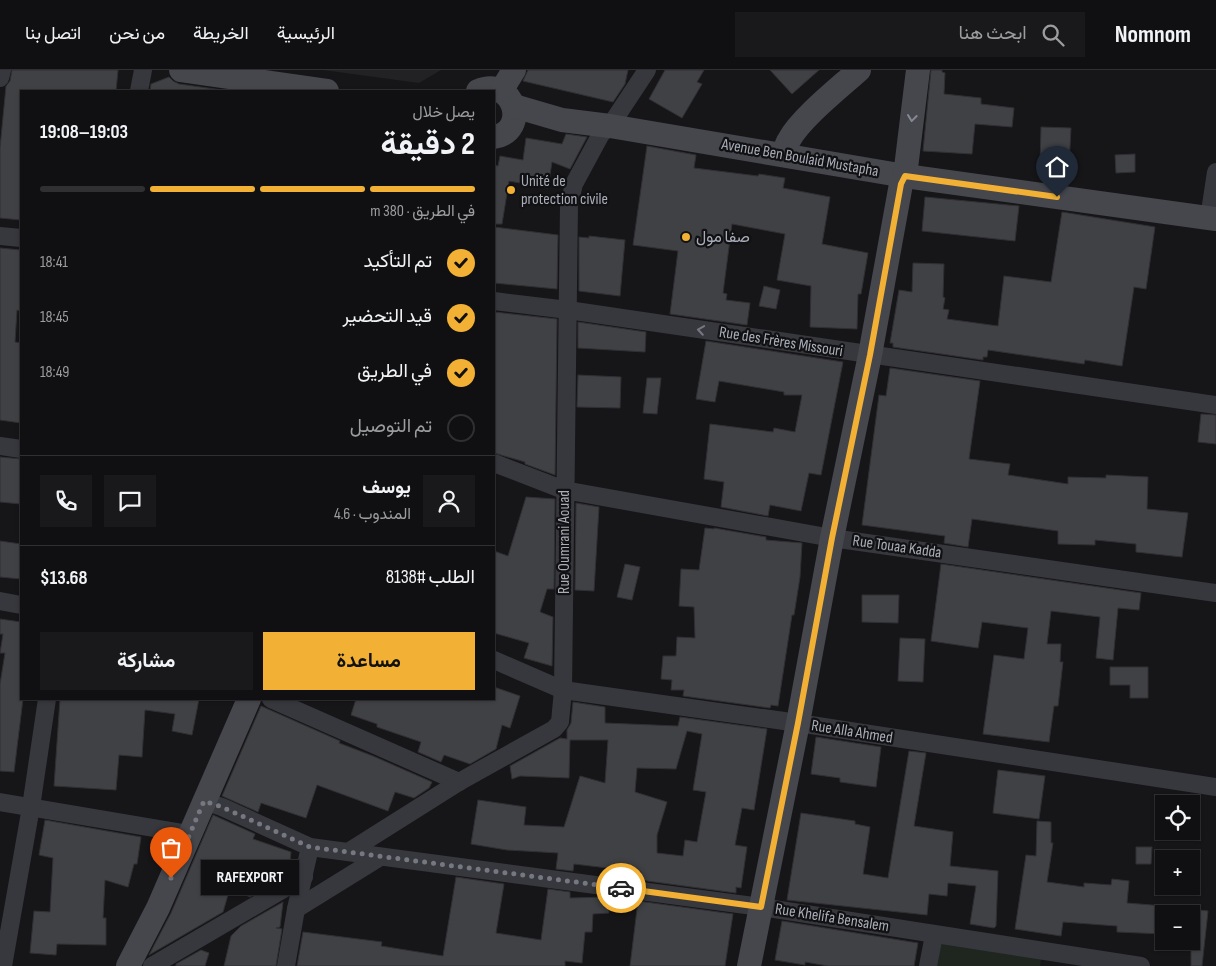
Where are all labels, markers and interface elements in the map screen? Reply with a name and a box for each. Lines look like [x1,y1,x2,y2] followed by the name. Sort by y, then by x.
[735,12,1085,57] search box
[1115,20,1191,49] text: Nomnom
[1039,21,1067,49] icon: search
[959,22,1027,45] text: ابحث هنا
[25,23,81,44] text: اتصل بنا
[109,23,165,44] text: من نحن
[193,23,249,44] text: الخريطة
[277,23,335,44] text: الرئيسية
[412,103,475,122] text: يصل خلال
[907,115,918,123] one-way arrow
[40,121,128,144] text: 19:03–19:08
[381,125,475,164] text: 2 دقيقة
[719,135,880,181] street label: Avenue Ben Boulaid Mustapha
[1036,146,1078,197] pin
[1043,153,1071,181] icon: home
[521,172,608,209] place label: Unité de protection civile
[505,184,517,196] marker: Unité de protection civile
[370,202,475,221] text: في الطريق · 380 m
[696,228,750,247] place label: صفا مول
[680,231,692,243] marker: صفا مول
[447,249,475,277] icon: check
[364,250,432,273] text: تم التأكيد
[40,253,68,272] text: 18:41
[447,304,475,332] icon: check
[342,305,432,328] text: قيد التحضير
[40,308,69,327] text: 18:45
[718,323,844,361] street label: Rue des Frères Missouri
[696,325,705,335] one-way arrow
[447,359,475,387] icon: check
[357,360,432,383] text: في الطريق
[40,363,69,382] text: 18:49
[350,415,432,438] text: تم التوصيل
[40,475,92,527] button: phone
[104,475,156,527] button: chat
[423,475,475,527] button: person
[362,476,411,499] text: يوسف
[555,490,574,594] street label: Rue Oumrani Aouad
[334,505,411,524] text: المندوب · 4.6
[851,531,943,563] street label: Rue Touaa Kadda
[386,566,475,589] text: الطلب #8138
[40,567,88,590] text: $13.68
[40,632,253,690] button: مشاركة
[263,632,475,690] button: مساعدة
[810,716,894,748] street label: Rue Alla Ahmed
[1155,795,1200,950] map controls
[1155,795,1200,840] button: locate
[150,827,192,878] pin
[157,834,185,862] icon: bag
[1155,850,1200,895] button: +
[201,860,298,896] callout: RAFEXPORT
[596,863,646,913] courier
[217,868,283,887] text: RAFEXPORT
[607,874,635,902] icon: car
[774,900,890,936] street label: Rue Khelifa Bensalem
[1155,905,1200,950] button: −

